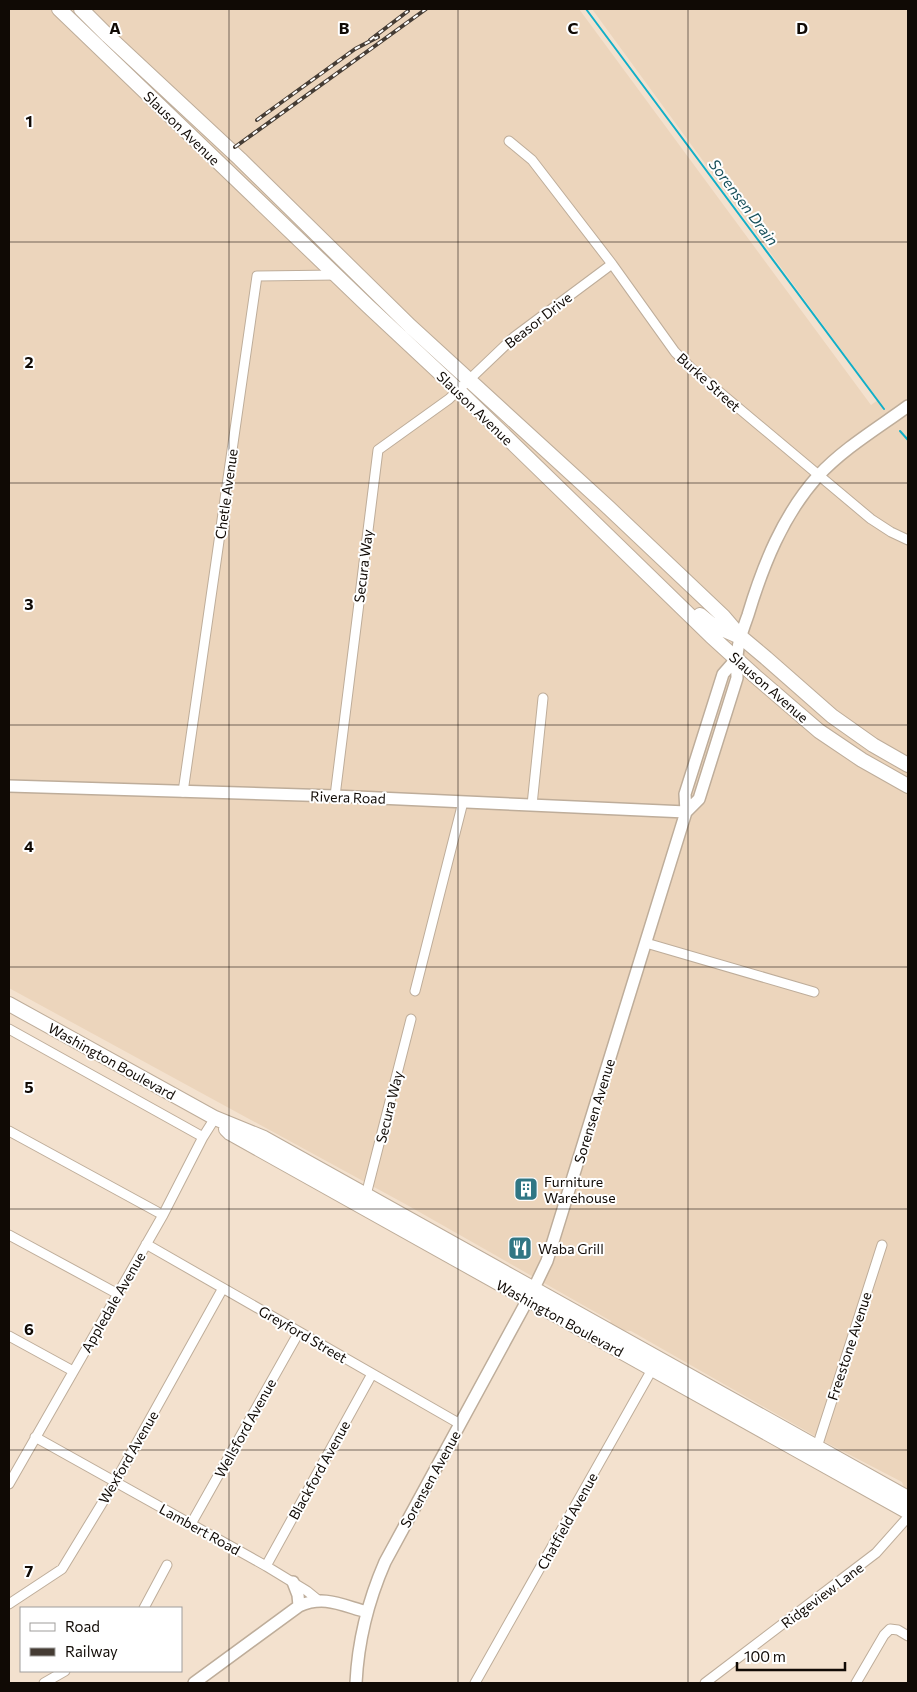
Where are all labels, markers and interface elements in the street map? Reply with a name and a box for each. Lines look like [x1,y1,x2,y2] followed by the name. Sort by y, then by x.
[109,18,121,37] text: A
[339,18,350,37] text: B
[568,18,579,37] text: C
[796,18,808,37] text: D
[140,87,224,169] street label: Slauson Avenue
[25,111,33,130] text: 1
[706,155,782,249] water label: Sorensen Drain
[501,288,575,352] street label: Beasor Drive
[674,349,744,415] street label: Burke Street
[24,352,34,371] text: 2
[433,367,517,449] street label: Slauson Avenue
[211,448,241,540] street label: Chetle Avenue
[350,528,376,604] street label: Secura Way
[24,594,34,613] text: 3
[726,648,812,726] street label: Slauson Avenue
[310,787,386,807] street label: Rivera Road
[24,836,34,855] text: 4
[45,1019,179,1103] street label: Washington Boulevard
[570,1057,618,1165] street label: Sorensen Avenue
[372,1069,406,1145] street label: Secura Way
[24,1077,34,1096] text: 5
[544,1173,616,1206] place label: Furniture Warehouse
[513,1176,539,1202] building icon: Furniture Warehouse
[507,1235,533,1261] restaurant icon: Waba Grill
[538,1240,604,1257] place label: Waba Grill
[77,1249,149,1355] street label: Appledale Avenue
[493,1276,627,1360] street label: Washington Boulevard
[823,1290,875,1402] street label: Freestone Avenue
[256,1302,350,1366] street label: Greyford Street
[24,1319,34,1338] text: 6
[211,1376,279,1480] street label: Wellsford Avenue
[95,1408,161,1506] street label: Wexford Avenue
[285,1417,353,1523] street label: Blackford Avenue
[396,1427,464,1531] street label: Sorensen Avenue
[533,1470,601,1572] street label: Chatfield Avenue
[157,1500,243,1558] street label: Lambert Road
[778,1559,866,1631] street label: Ridgeview Lane
[25,1561,34,1580] text: 7
[20,1607,182,1672] legend
[65,1617,100,1635] text: Road
[737,1640,844,1672] scale bar
[65,1642,118,1660] text: Railway
[744,1647,786,1665] text: 100 m

